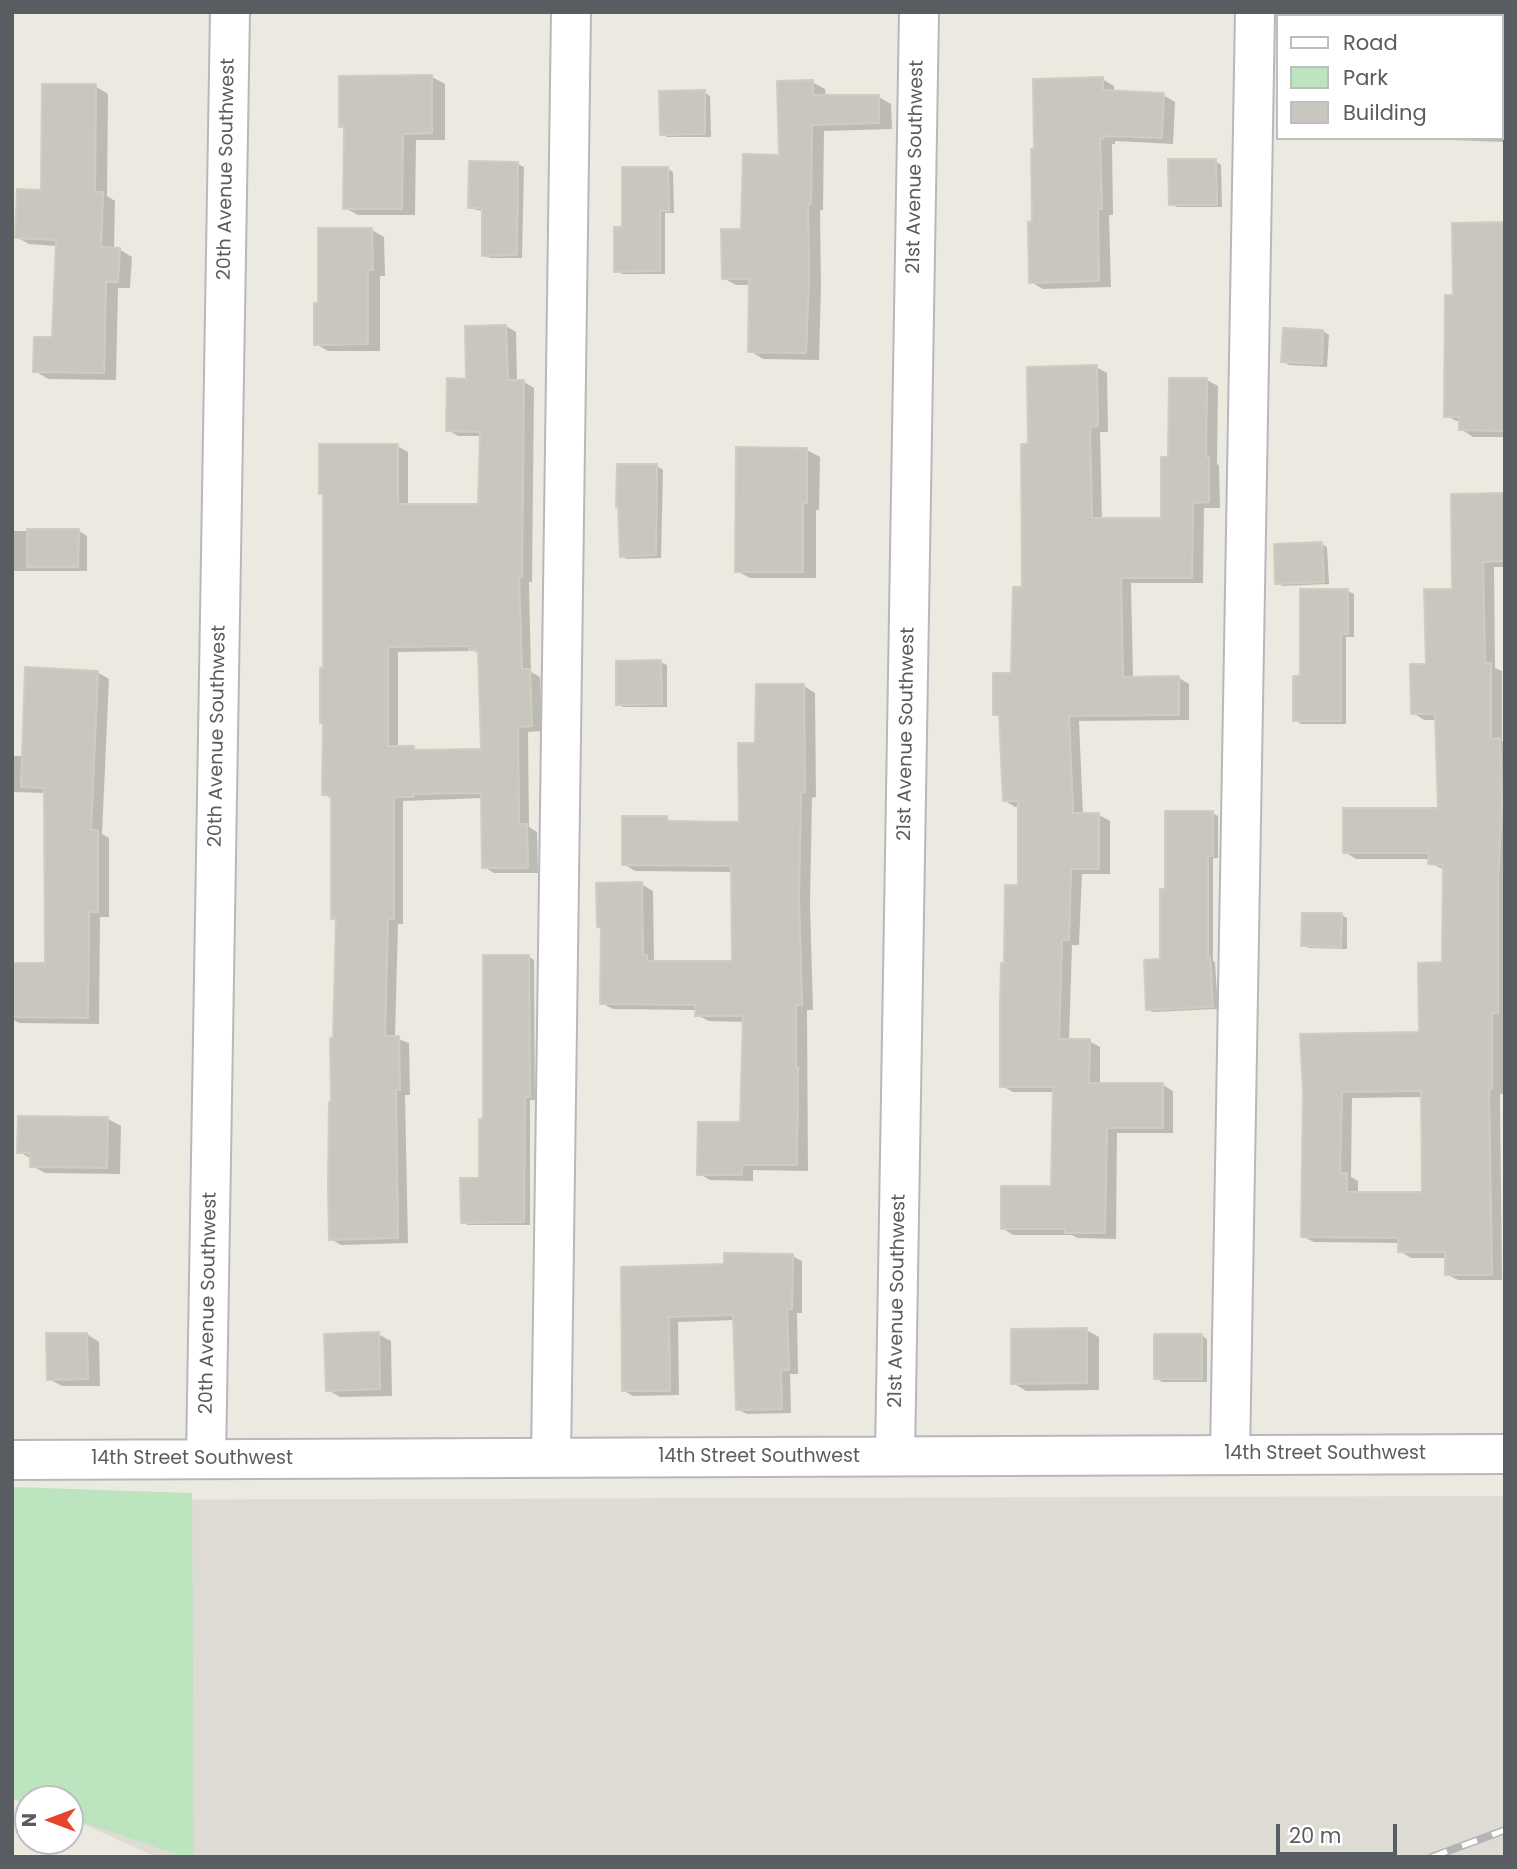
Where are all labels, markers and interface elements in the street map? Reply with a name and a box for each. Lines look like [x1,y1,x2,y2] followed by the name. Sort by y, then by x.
[1276,14,1503,140] legend
[1343,28,1398,57] text: Road
[214,58,240,280] street label: 20th Avenue Southwest
[903,60,929,274] street label: 21st Avenue Southwest
[1343,63,1388,92] text: Park
[1343,98,1427,127] text: Building
[205,625,231,847] street label: 20th Avenue Southwest
[894,627,920,841] street label: 21st Avenue Southwest
[196,1192,222,1414] street label: 20th Avenue Southwest
[885,1194,911,1408] street label: 21st Avenue Southwest
[1224,1443,1426,1465] street label: 14th Street Southwest
[658,1446,860,1468] street label: 14th Street Southwest
[91,1448,293,1470] street label: 14th Street Southwest
[14,1785,84,1855] north arrow
[1279,1810,1400,1854] scale bar
[16,1813,43,1827] text: N
[1289,1821,1342,1850] text: 20 m

